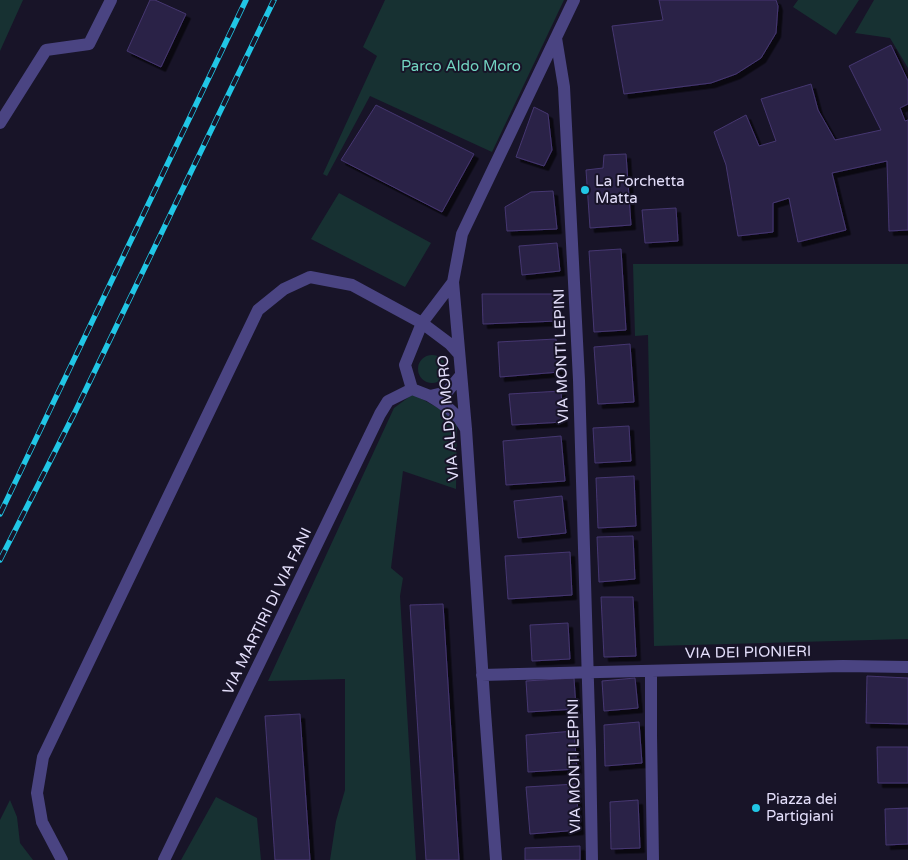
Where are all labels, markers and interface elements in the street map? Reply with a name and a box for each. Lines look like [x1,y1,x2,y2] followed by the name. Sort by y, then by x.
[401,57,521,75] park label: Parco Aldo Moro
[595,172,685,207] place label: La Forchetta Matta
[579,184,591,196] marker: La Forchetta Matta
[550,288,572,424] street label: VIA MONTI LEPINI
[434,354,462,482] street label: VIA ALDO MORO
[219,525,315,697] street label: VIA MARTIRI DI VIA FANI
[685,642,811,662] street label: VIA DEI PIONIERI
[564,699,584,833] street label: VIA MONTI LEPINI
[766,790,837,825] place label: Piazza dei Partigiani
[750,802,762,814] marker: Piazza dei Partigiani

